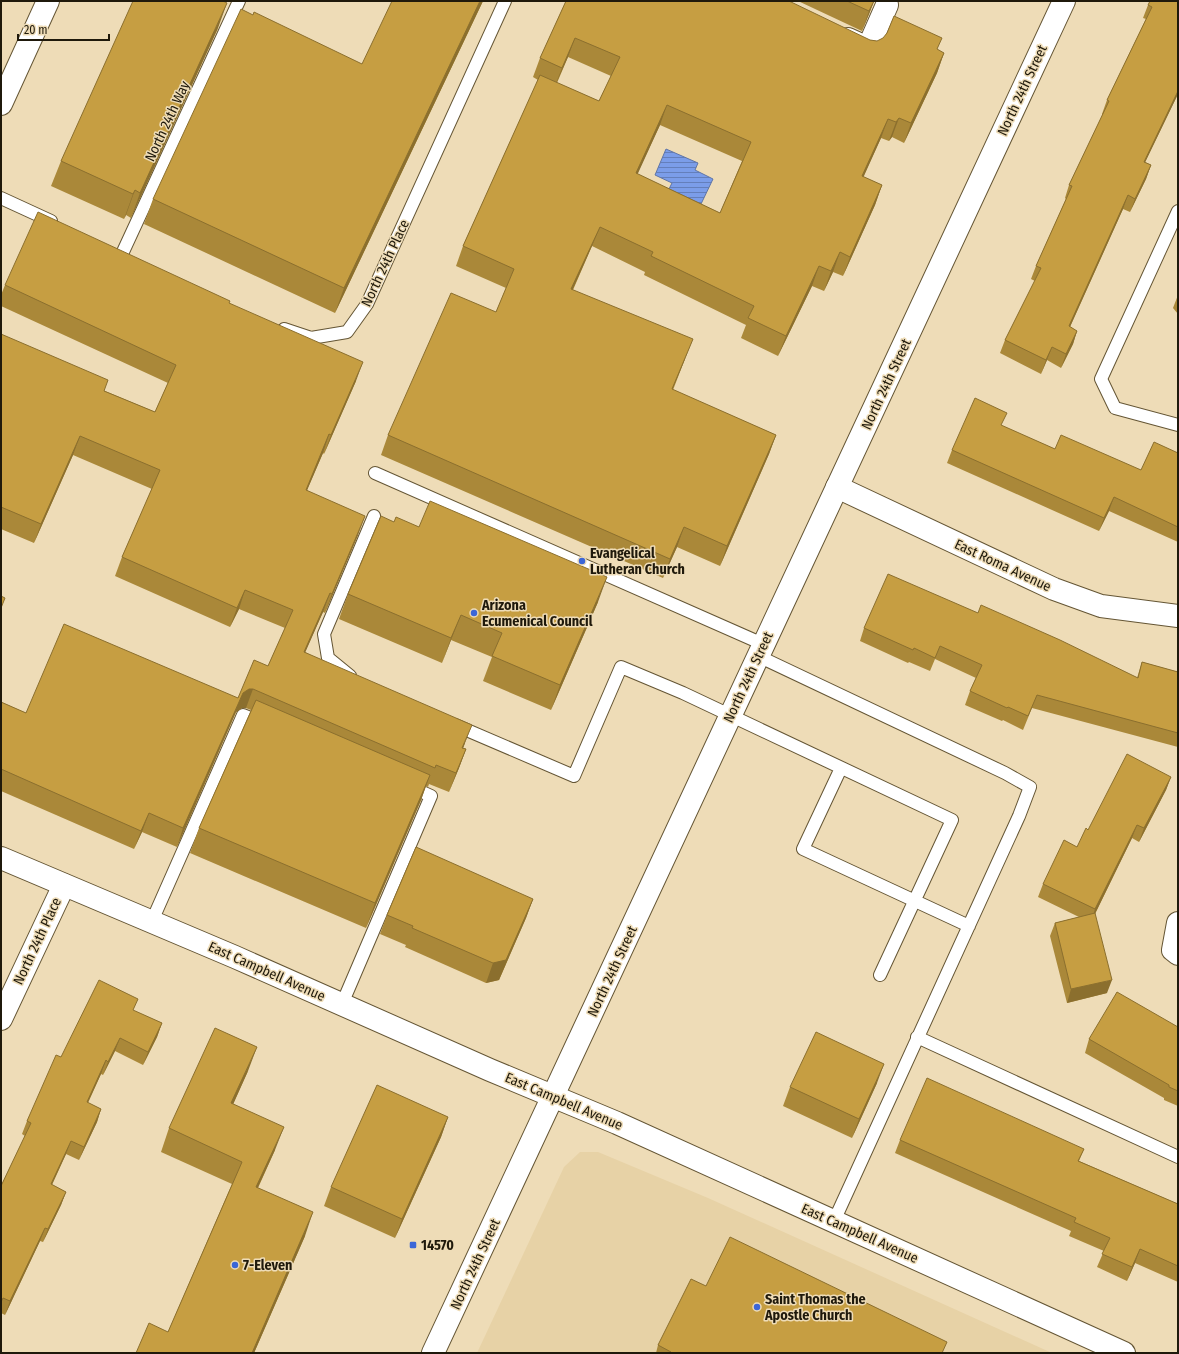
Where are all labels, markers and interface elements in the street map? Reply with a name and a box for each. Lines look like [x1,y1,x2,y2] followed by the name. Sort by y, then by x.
[18,16,109,42] scale bar
[24,23,48,37] text: 20 m
[994,42,1051,138] street label: North 24th Street
[141,78,194,164] street label: North 24th Way
[358,217,413,310] street label: North 24th Place
[858,336,915,432] street label: North 24th Street
[952,536,1054,595] street label: East Roma Avenue
[590,545,685,578] place label: Evangelical Lutheran Church
[577,556,587,566] marker: Evangelical Lutheran Church
[481,597,593,630] place label: Arizona Ecumenical Council
[469,608,479,618] marker: Arizona Ecumenical Council
[720,629,777,725] street label: North 24th Street
[10,895,65,988] street label: North 24th Place
[584,923,641,1019] street label: North 24th Street
[206,938,328,1005] street label: East Campbell Avenue
[502,1069,625,1134] street label: East Campbell Avenue
[799,1200,921,1267] street label: East Campbell Avenue
[447,1216,504,1312] street label: North 24th Street
[421,1237,454,1254] place label: 14570
[408,1240,418,1250] marker: 14570
[243,1257,292,1274] place label: 7-Eleven
[230,1260,240,1270] marker: 7-Eleven
[764,1291,866,1324] place label: Saint Thomas the Apostle Church
[752,1302,762,1312] marker: Saint Thomas the Apostle Church

